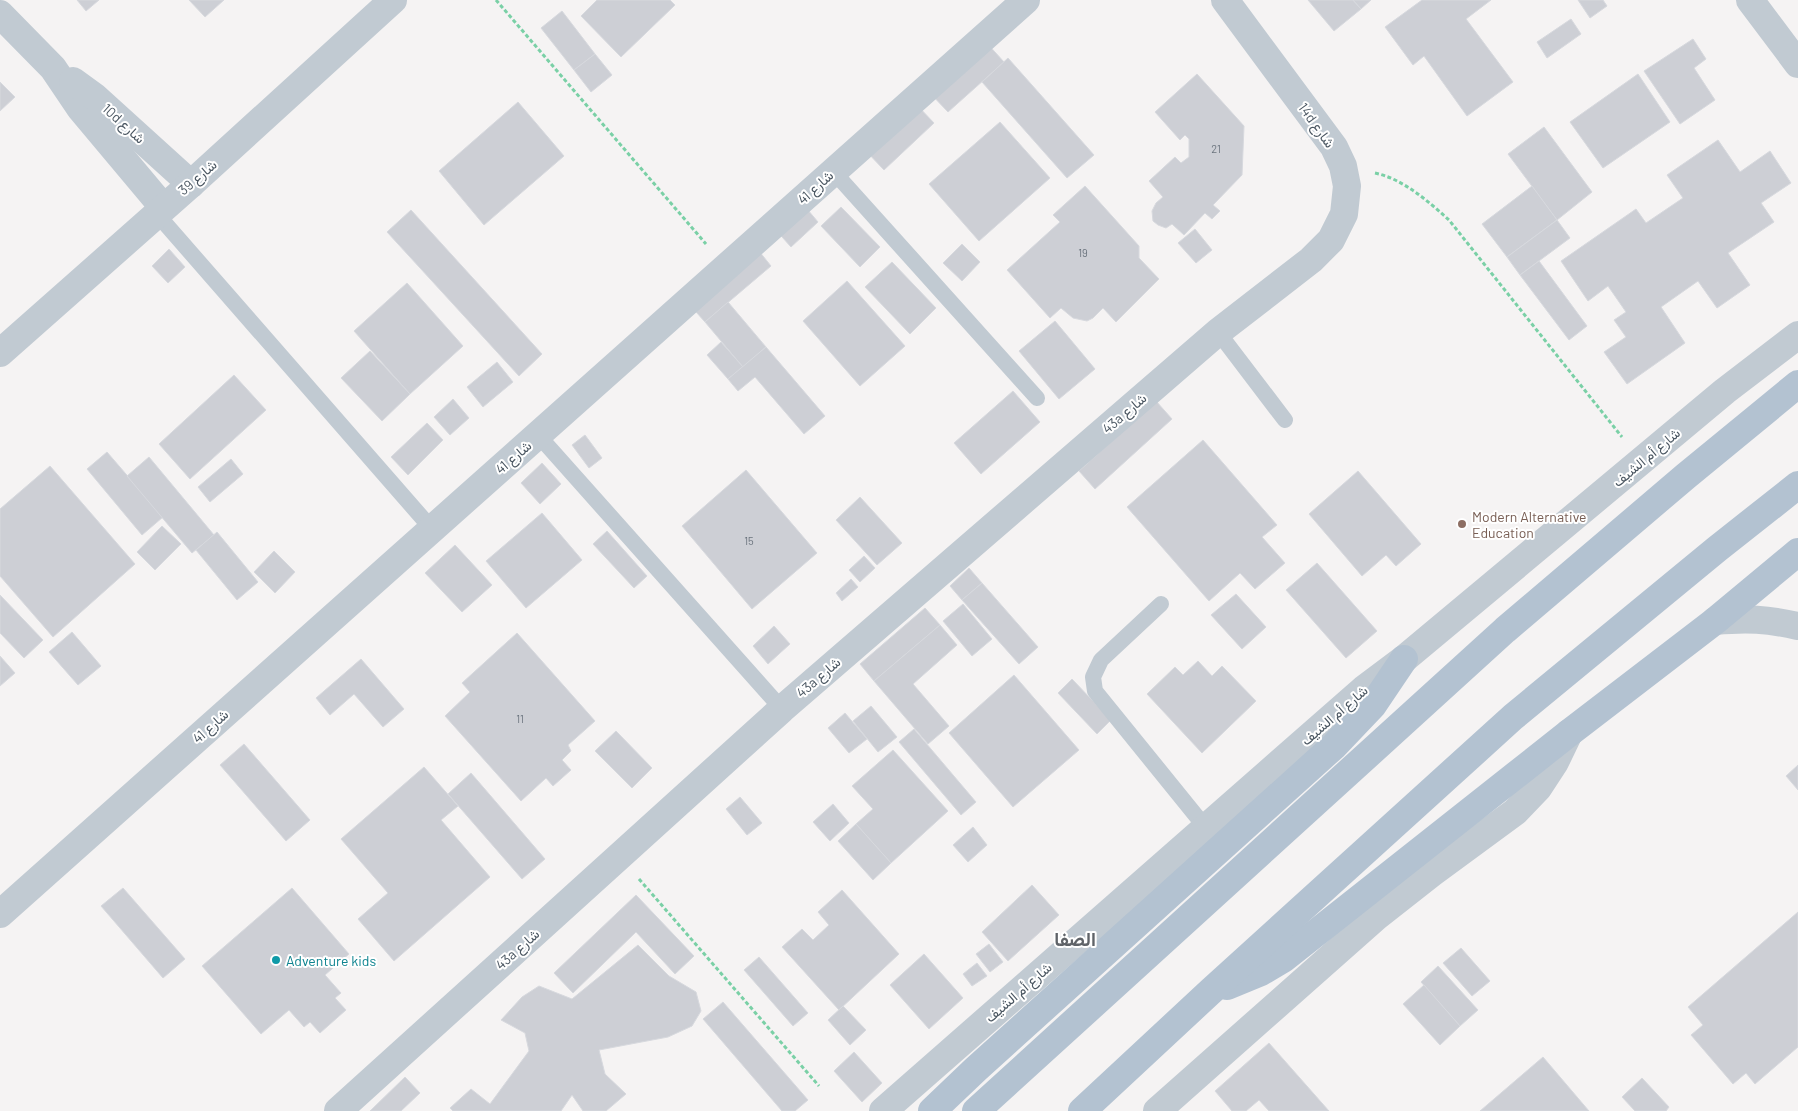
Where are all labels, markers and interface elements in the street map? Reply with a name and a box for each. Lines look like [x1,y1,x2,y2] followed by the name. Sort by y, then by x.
[97,99,149,149] street label: 10d شارع
[1293,99,1339,152] street label: 14d شارع
[1211,142,1221,155] house number: 21
[174,156,222,201] street label: شارع 39
[794,167,838,210] street label: شارع 41
[1078,246,1088,259] house number: 19
[1098,389,1152,439] street label: 43a شارع
[1609,424,1685,492] street label: شارع أم الشيف
[491,437,537,480] street label: شارع 41
[1472,508,1587,541] place label: Modern Alternative Education
[1456,518,1468,530] marker: Modern Alternative Education
[744,534,754,547] house number: 15
[792,653,846,703] street label: 43a شارع
[1297,682,1373,751] street label: شارع أم الشيف
[189,706,233,749] street label: شارع 41
[516,712,524,725] house number: 11
[492,925,544,975] street label: 43a شارع
[1054,927,1096,950] district label: الصفا
[286,952,376,969] place label: Adventure kids
[270,954,282,966] marker: Adventure kids
[981,959,1057,1028] street label: شارع أم الشيف

